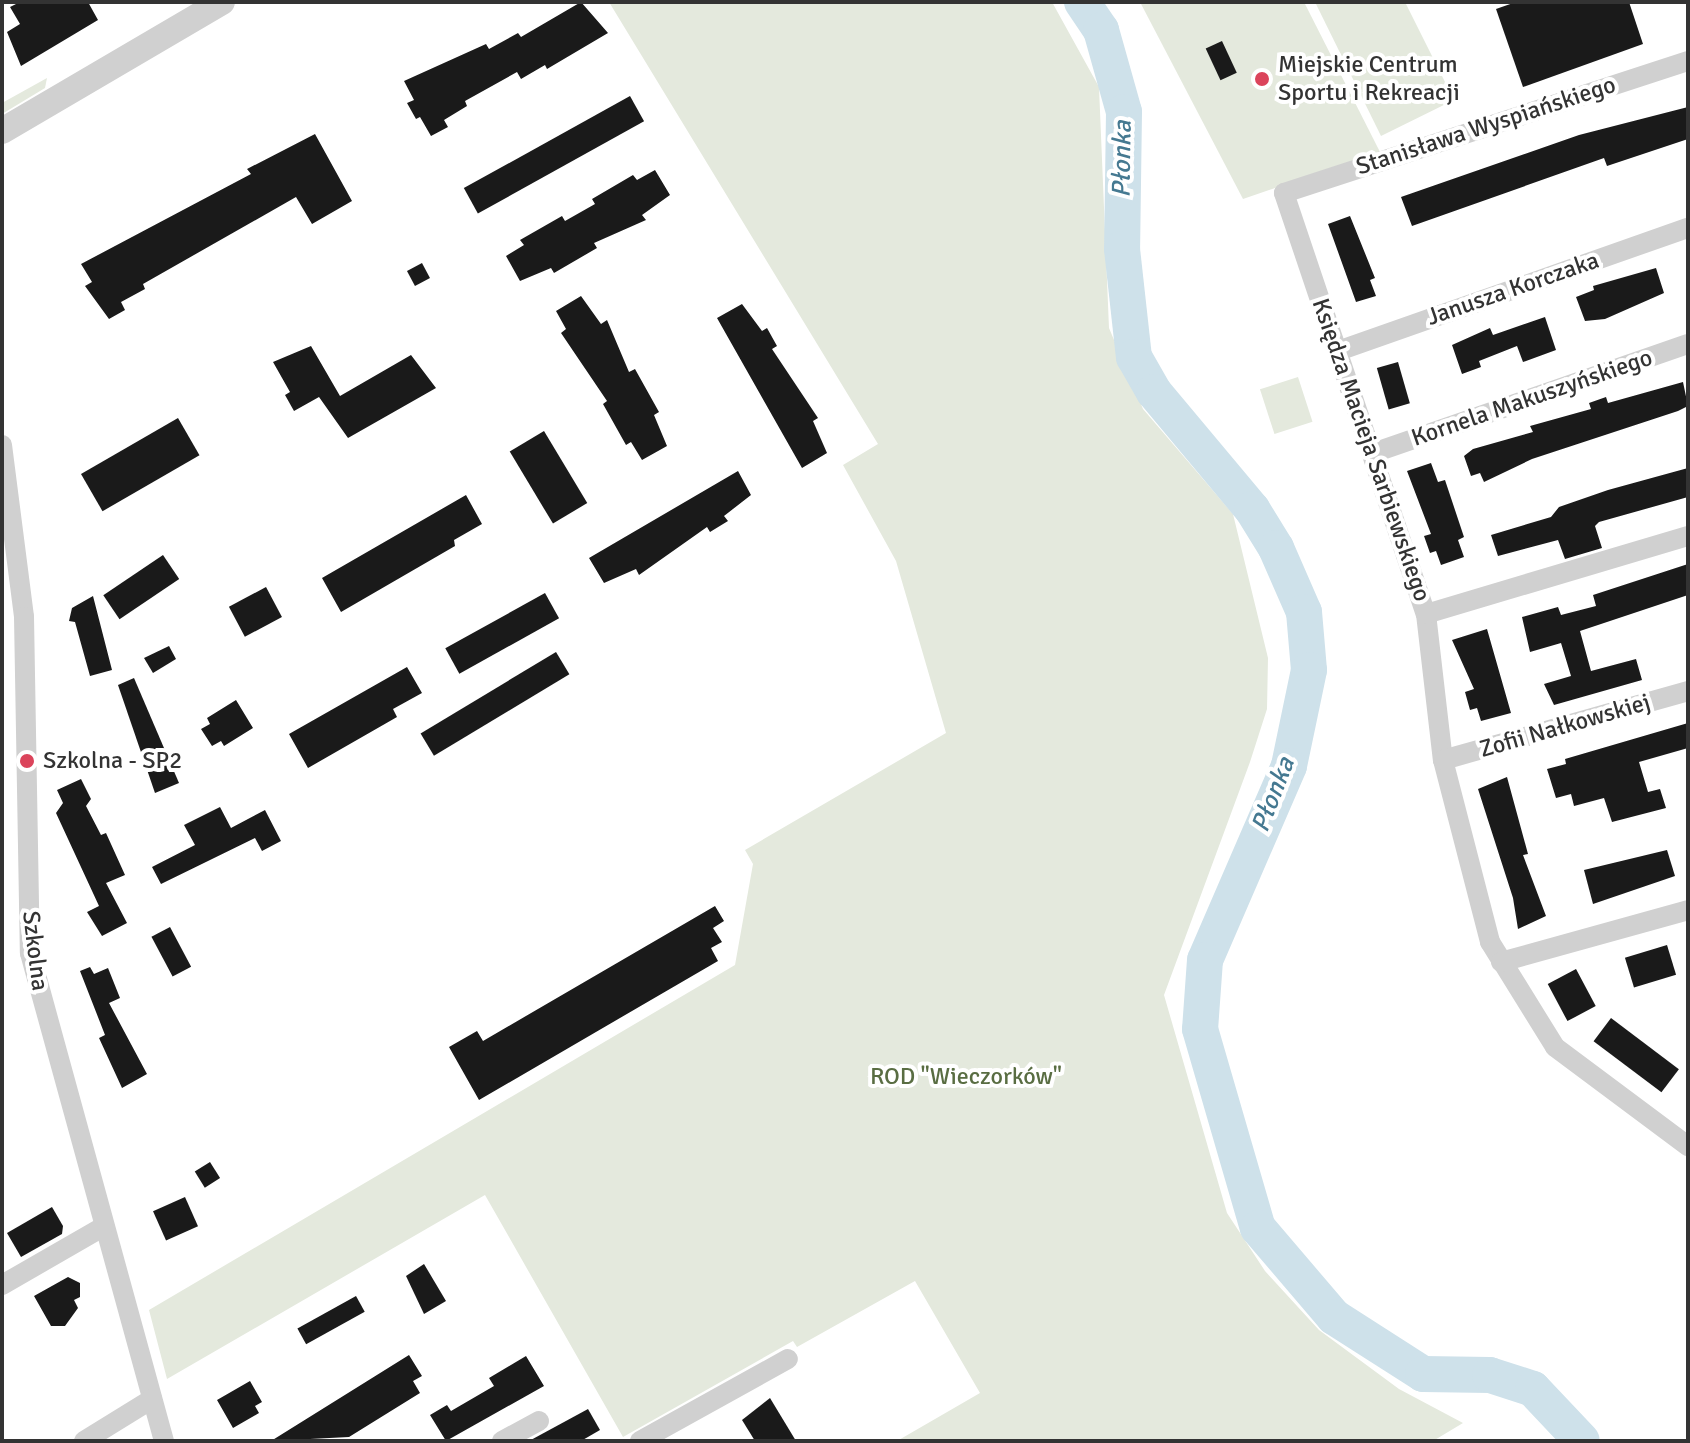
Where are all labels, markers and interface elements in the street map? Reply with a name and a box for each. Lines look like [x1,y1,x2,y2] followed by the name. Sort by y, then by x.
[1278,51,1460,107] place label: Miejskie Centrum Sportu i Rekreacji
[1253,70,1271,88] marker: Miejskie Centrum Sportu i Rekreacji
[1353,70,1619,182] street label: Stanisława Wyspiańskiego
[1107,120,1139,198] water label: Płonka
[1423,246,1603,332] street label: Janusza Korczaka
[1306,295,1436,605] street label: Księdza Macieja Sarbiewskiego
[1408,343,1656,453] street label: Kornela Makuszyńskiego
[1476,688,1654,764] street label: Zofii Nałkowskiej
[43,747,182,775] place label: Szkolna - SP2
[18,752,36,770] marker: Szkolna - SP2
[1246,753,1302,837] water label: Płonka
[16,909,54,993] street label: Szkolna
[870,1063,1062,1091] park label: ROD "Wieczorków"

